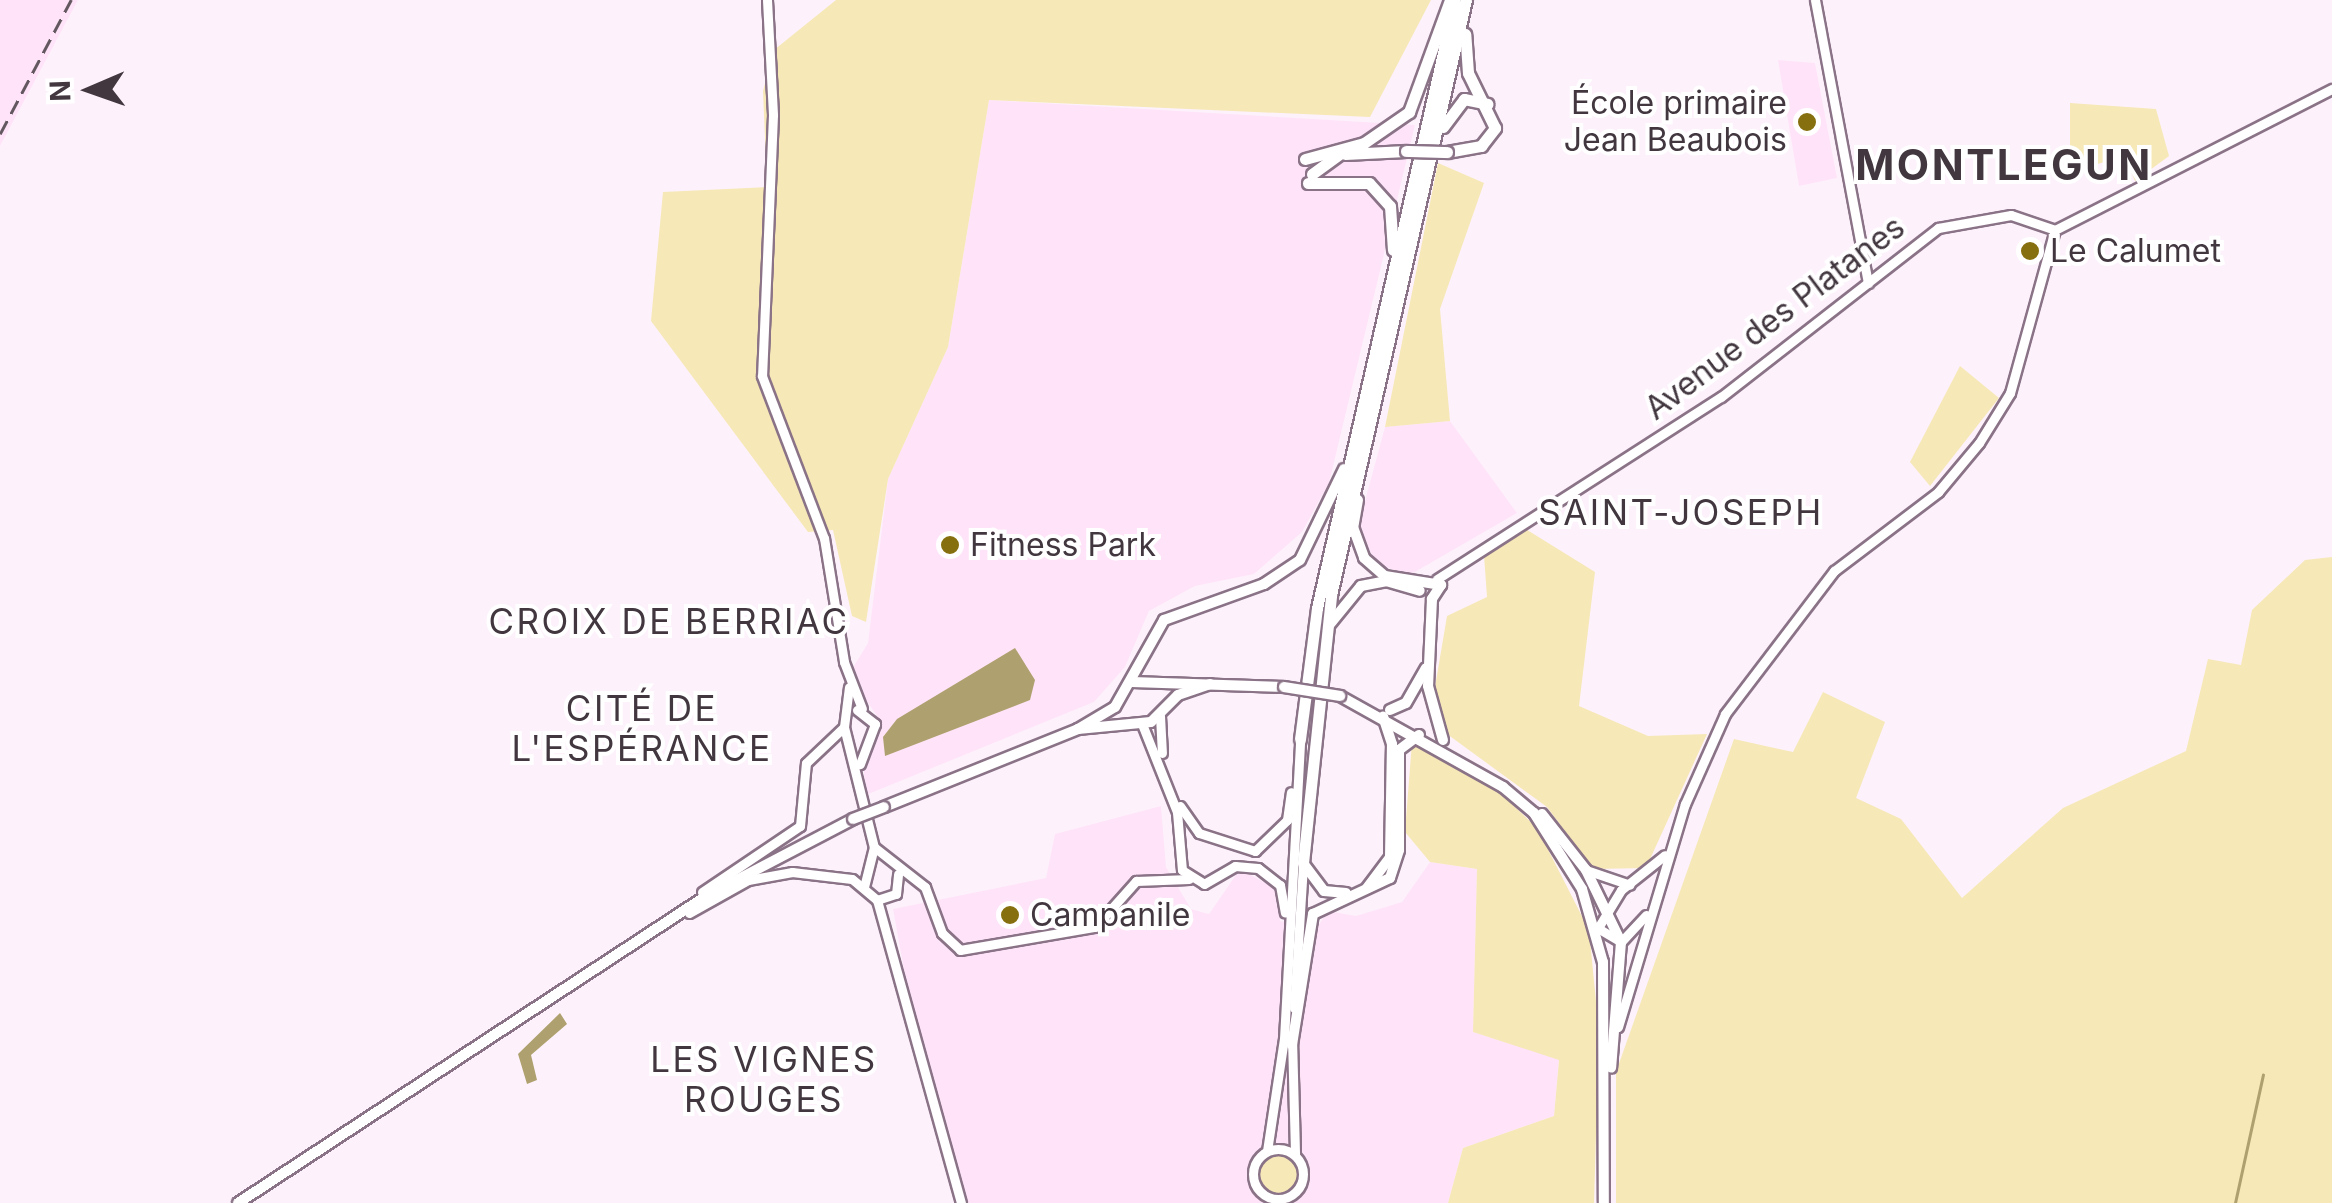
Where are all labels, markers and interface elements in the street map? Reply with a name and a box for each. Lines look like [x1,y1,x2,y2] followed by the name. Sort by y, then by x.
[40,40,140,140] north arrow
[43,80,77,102] text: N
[1564,85,1787,160] place label: École primaire Jean Beaubois
[1796,111,1818,133] marker: École primaire Jean Beaubois
[1855,140,2153,190] district label: MONTLEGUN
[1638,208,1912,428] street label: Avenue des Platanes
[2050,232,2221,270] place label: Le Calumet
[2019,240,2041,262] marker: Le Calumet
[1538,491,1824,533] district label: SAINT-JOSEPH
[970,526,1156,564] place label: Fitness Park
[939,534,961,556] marker: Fitness Park
[488,600,850,642] district label: CROIX DE BERRIAC
[511,687,773,769] district label: CITÉ DE L'ESPÉRANCE
[1030,896,1190,934] place label: Campanile
[999,904,1021,926] marker: Campanile
[650,1038,878,1120] district label: LES VIGNES ROUGES

